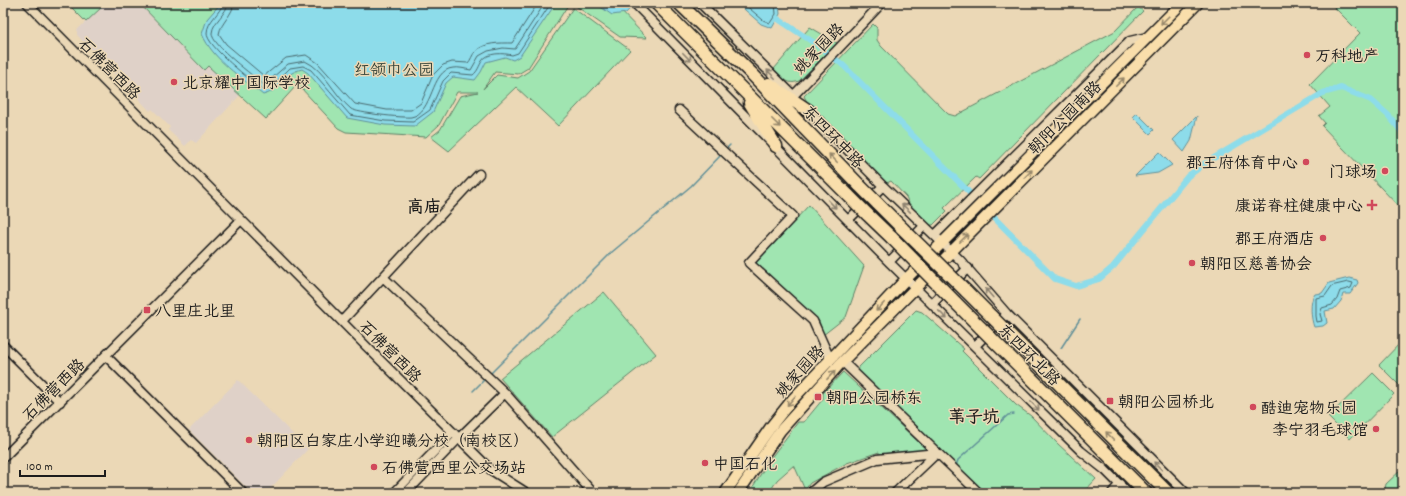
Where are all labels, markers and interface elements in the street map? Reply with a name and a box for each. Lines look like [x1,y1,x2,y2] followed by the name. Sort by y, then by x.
[1160,15,1169,25] one-way arrow
[789,19,850,81] street label: 姚家园路
[72,33,145,106] street label: 石佛营西路
[1315,46,1379,69] place label: 万科地产
[1302,50,1312,60] marker: 万科地产
[682,52,692,62] one-way arrow
[354,60,434,83] park label: 红领巾公园
[766,69,776,79] one-way arrow
[182,73,310,96] place label: 北京耀中国际学校
[169,77,179,87] marker: 北京耀中国际学校
[1024,77,1108,161] street label: 朝阳公园南路
[1115,77,1125,87] one-way arrow
[796,101,868,175] street label: 东四环中路
[771,118,781,128] one-way arrow
[828,153,838,163] one-way arrow
[1186,153,1298,176] place label: 郡王府体育中心
[1301,157,1311,167] marker: 郡王府体育中心
[1329,162,1377,185] place label: 门球场
[1380,166,1390,176] marker: 门球场
[1023,169,1033,179] one-way arrow
[1235,196,1363,219] place label: 康诺脊柱健康中心
[407,197,441,221] district label: 高庙
[827,199,837,209] one-way arrow
[1366,199,1378,211] marker: 康诺脊柱健康中心
[901,204,911,213] one-way arrow
[1235,229,1315,252] place label: 郡王府酒店
[959,233,969,243] one-way arrow
[1318,233,1328,243] marker: 郡王府酒店
[1200,254,1312,277] place label: 朝阳区慈善协会
[1187,258,1197,268] marker: 朝阳区慈善协会
[985,287,994,298] one-way arrow
[155,301,235,324] place label: 八里庄北里
[875,302,885,312] one-way arrow
[142,305,152,315] marker: 八里庄北里
[938,310,948,319] one-way arrow
[353,316,426,389] street label: 石佛营西路
[992,319,1065,392] street label: 东四环北路
[771,341,831,404] street label: 姚家园路
[18,354,91,427] street label: 石佛营西路
[826,369,835,380] one-way arrow
[826,388,922,411] place label: 朝阳公园桥东
[813,392,823,402] marker: 朝阳公园桥东
[1118,392,1214,415] place label: 朝阳公园桥北
[787,396,796,407] one-way arrow
[1105,396,1115,406] marker: 朝阳公园桥北
[1261,398,1357,421] place label: 酷迪宠物乐园
[1031,401,1040,411] one-way arrow
[1248,402,1258,412] marker: 酷迪宠物乐园
[949,407,1000,431] district label: 苇子坑
[1272,420,1368,443] place label: 李宁羽毛球馆
[1371,424,1381,434] marker: 李宁羽毛球馆
[257,431,529,454] place label: 朝阳区白家庄小学迎曦分校（南校区）
[1106,431,1115,441] one-way arrow
[244,435,254,445] marker: 朝阳区白家庄小学迎曦分校（南校区）
[20,452,105,478] scale bar
[713,454,777,477] place label: 中国石化
[382,458,526,481] place label: 石佛营西里公交场站
[700,458,710,468] marker: 中国石化
[26,459,53,476] text: 100 m
[1153,461,1163,471] one-way arrow
[369,462,379,472] marker: 石佛营西里公交场站

